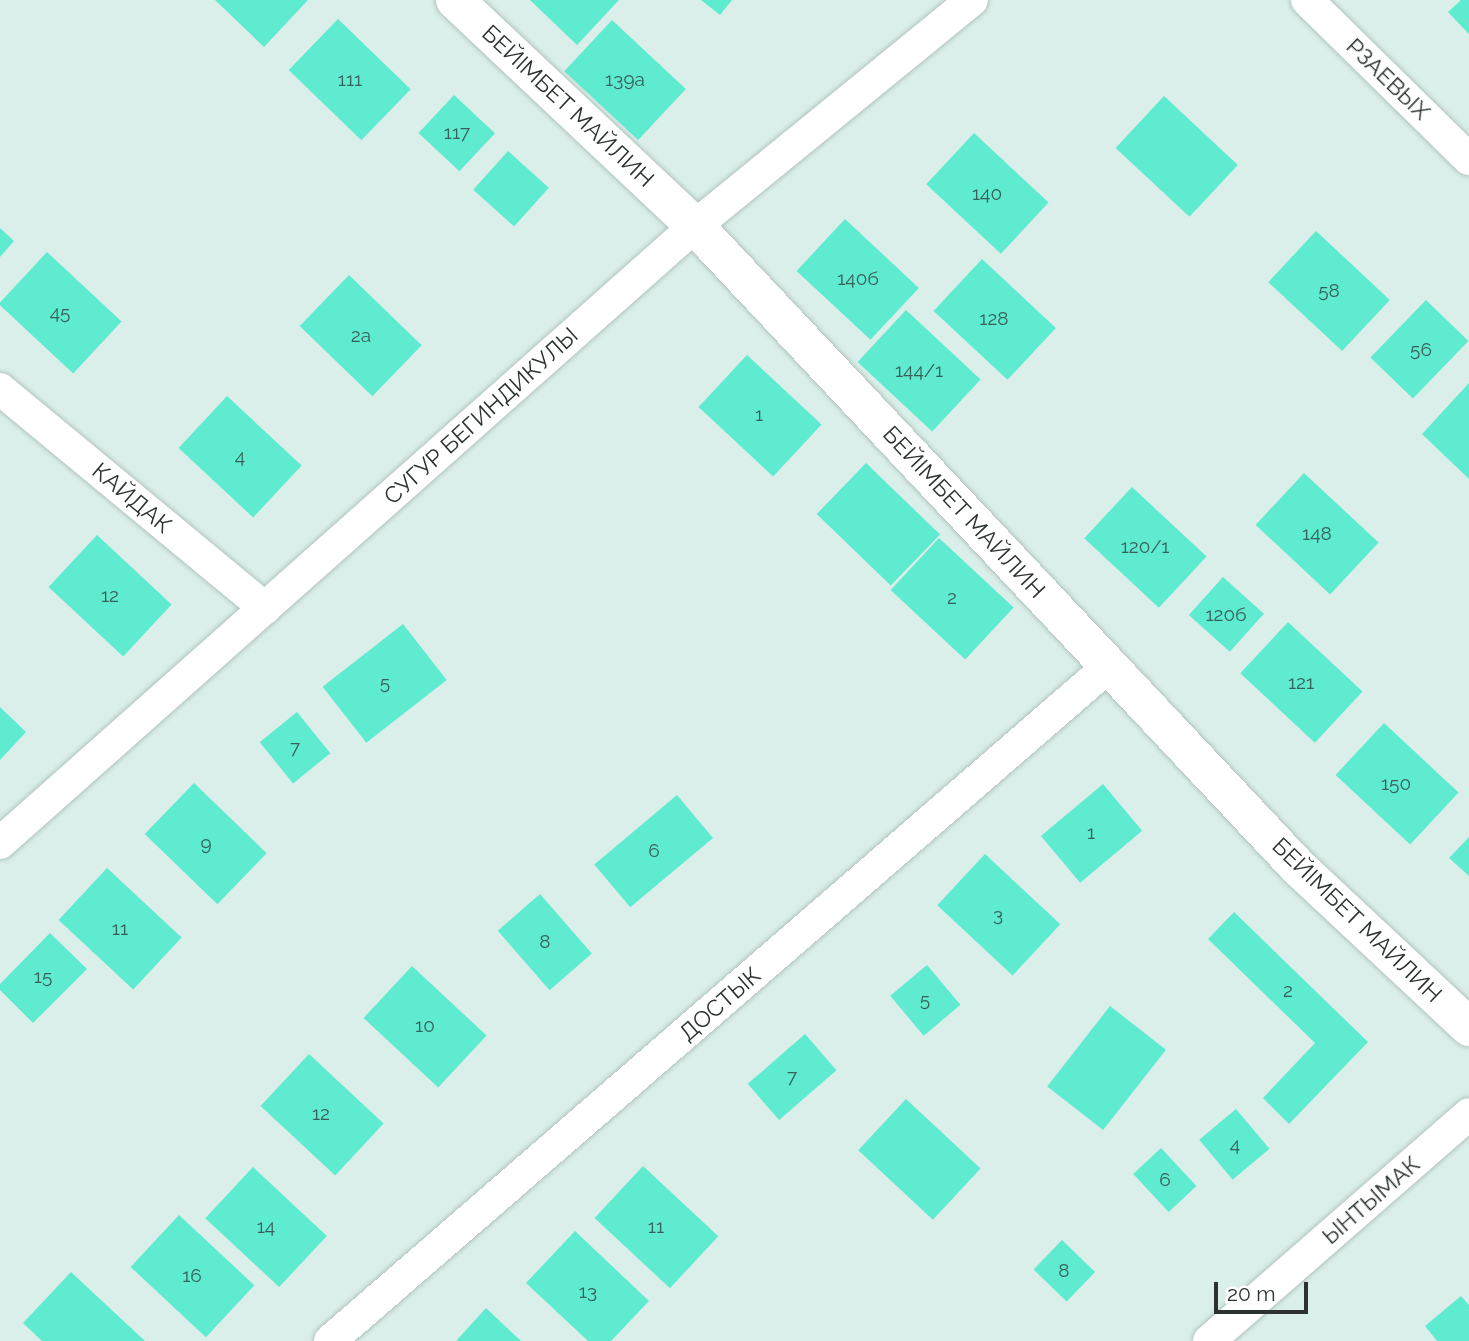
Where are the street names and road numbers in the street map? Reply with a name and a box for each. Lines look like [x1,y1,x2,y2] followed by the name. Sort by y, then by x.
[476,19,660,193] street label: БЕЙІМБЕТ МАЙЛИН
[1341,32,1435,126] street label: РЗАЕВЫХ
[378,322,584,510] street label: СУГУР БЕГИНДИКУЛЫ
[877,420,1051,604] street label: БЕЙІМБЕТ МАЙЛИН
[87,457,177,539] street label: КАЙДАК
[1266,832,1448,1008] street label: БЕЙІМБЕТ МАЙЛИН
[674,961,766,1047] street label: ДОСТЫК
[1316,1150,1426,1250] street label: ЫНТЫМАК

